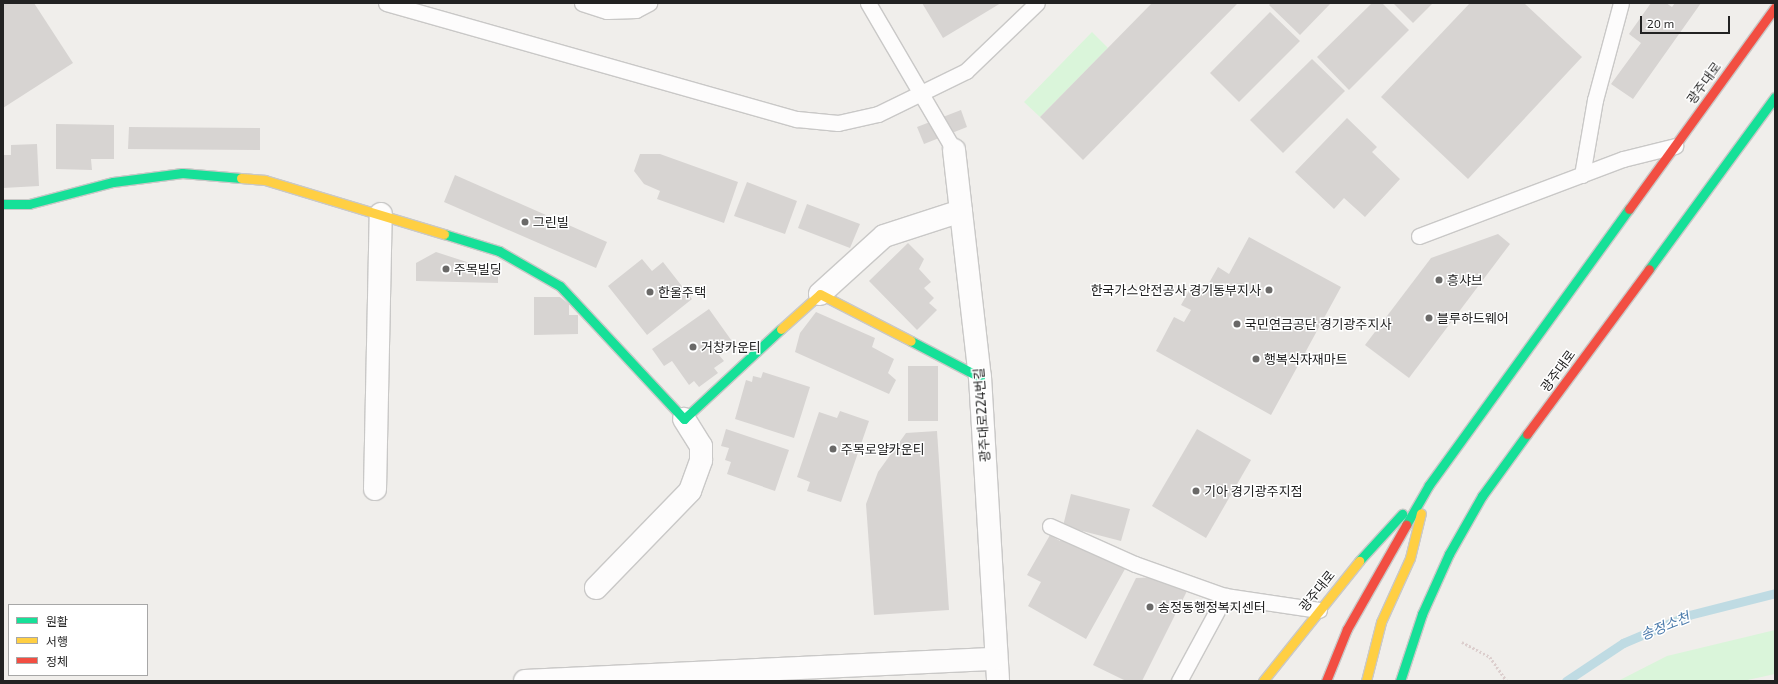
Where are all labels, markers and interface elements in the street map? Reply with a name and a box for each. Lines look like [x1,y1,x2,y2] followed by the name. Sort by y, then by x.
[1642,8,1732,34] scale bar
[1647,16,1674,30] text: 20 m
[1684,59,1724,107] street label: 광주대로
[533,214,569,230] place label: 그린빌
[520,217,530,227] marker: 그린빌
[454,261,502,277] place label: 주목빌딩
[441,264,451,274] marker: 주목빌딩
[1447,272,1483,288] place label: 흥샤브
[1434,275,1444,285] marker: 흥샤브
[1091,282,1261,298] place label: 한국가스안전공사 경기동부지사
[658,284,706,300] place label: 한울주택
[1264,285,1274,295] marker: 한국가스안전공사 경기동부지사
[645,287,655,297] marker: 한울주택
[1437,310,1509,326] place label: 블루하드웨어
[1424,313,1434,323] marker: 블루하드웨어
[1245,316,1391,332] place label: 국민연금공단 경기광주지사
[1232,319,1242,329] marker: 국민연금공단 경기광주지사
[701,339,761,355] place label: 거창카운티
[688,342,698,352] marker: 거창카운티
[1538,347,1578,395] street label: 광주대로
[1264,351,1348,367] place label: 행복식자재마트
[1251,354,1261,364] marker: 행복식자재마트
[971,367,993,463] street label: 광주대로224번길
[841,441,925,457] place label: 주목로얄카운티
[828,444,838,454] marker: 주목로얄카운티
[1204,483,1303,499] place label: 기아 경기광주지점
[1191,486,1201,496] marker: 기아 경기광주지점
[1296,568,1338,614] street label: 광주대로
[1158,599,1266,615] place label: 송정동행정복지센터
[1145,602,1155,612] marker: 송정동행정복지센터
[8,604,148,676] legend
[1638,609,1692,643] water label: 송정소천
[46,614,68,628] text: 원활
[46,634,68,648] text: 서행
[46,654,68,668] text: 정체

